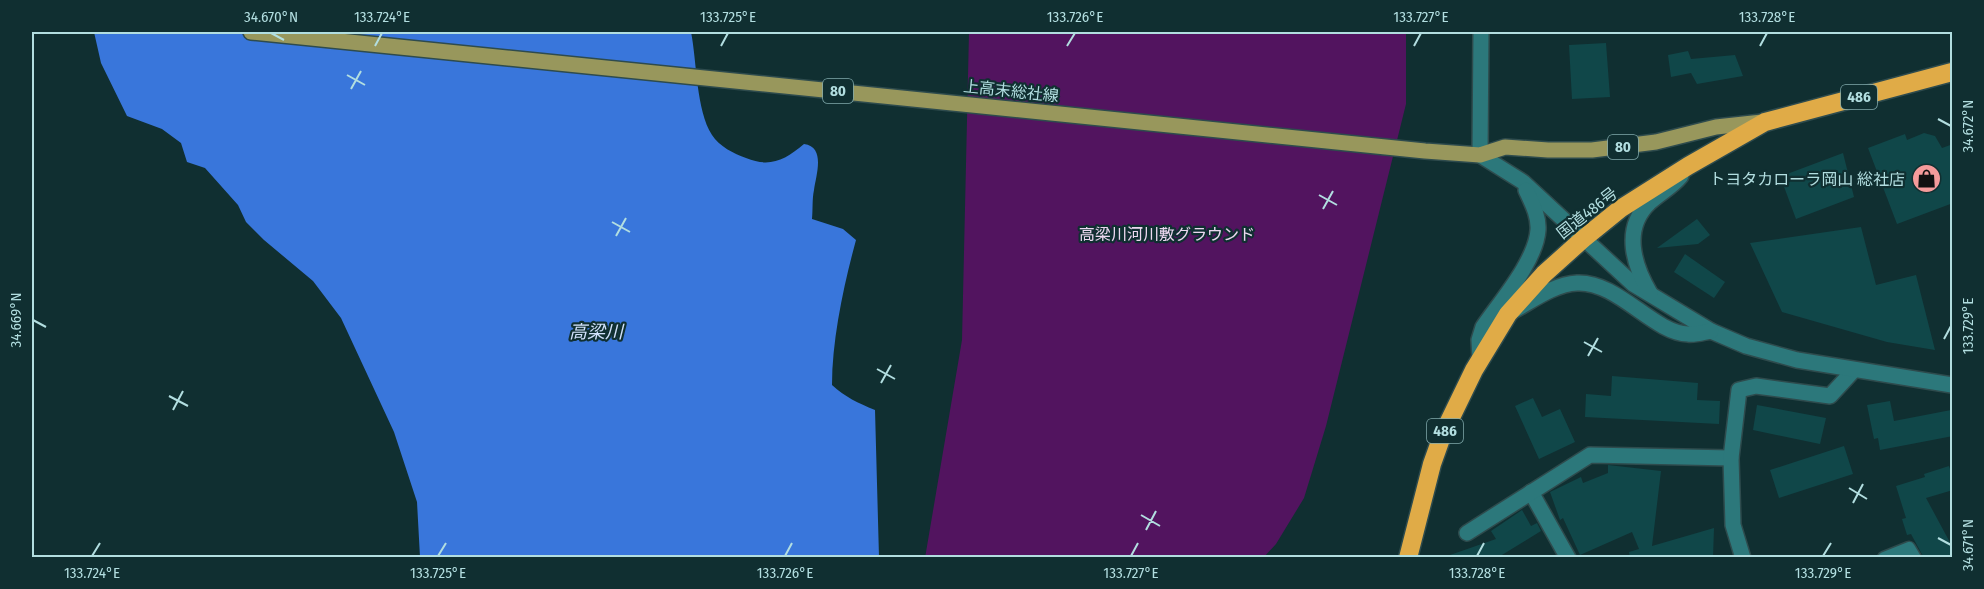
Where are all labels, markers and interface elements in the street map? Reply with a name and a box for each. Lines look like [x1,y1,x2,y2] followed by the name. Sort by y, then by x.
[244,8,298,26] text: 34.670°N
[354,8,410,26] text: 133.724°E
[700,8,756,26] text: 133.725°E
[1047,8,1103,26] text: 133.726°E
[1393,8,1449,26] text: 133.727°E
[1739,8,1795,26] text: 133.728°E
[962,77,1060,105] street label: 上高末総社線
[823,79,853,103] road number: 80
[1841,85,1877,109] road number: 486
[1959,100,1977,152] text: 34.672°N
[1608,135,1638,159] road number: 80
[1910,163,1942,195] shop icon: トヨタカローラ岡山 総社店
[1709,170,1905,189] place label: トヨタカローラ岡山 総社店
[1553,183,1621,243] street label: 国道486号
[1079,225,1255,244] park label: 高梁川河川敷グラウンド
[7,292,25,348] text: 34.669°N
[1959,298,1977,354] text: 133.729°E
[569,321,625,343] water label: 高梁川
[1427,419,1463,443] road number: 486
[1959,519,1977,571] text: 34.671°N
[64,564,120,582] text: 133.724°E
[410,564,466,582] text: 133.725°E
[757,564,813,582] text: 133.726°E
[1103,564,1159,582] text: 133.727°E
[1449,564,1505,582] text: 133.728°E
[1795,564,1851,582] text: 133.729°E

